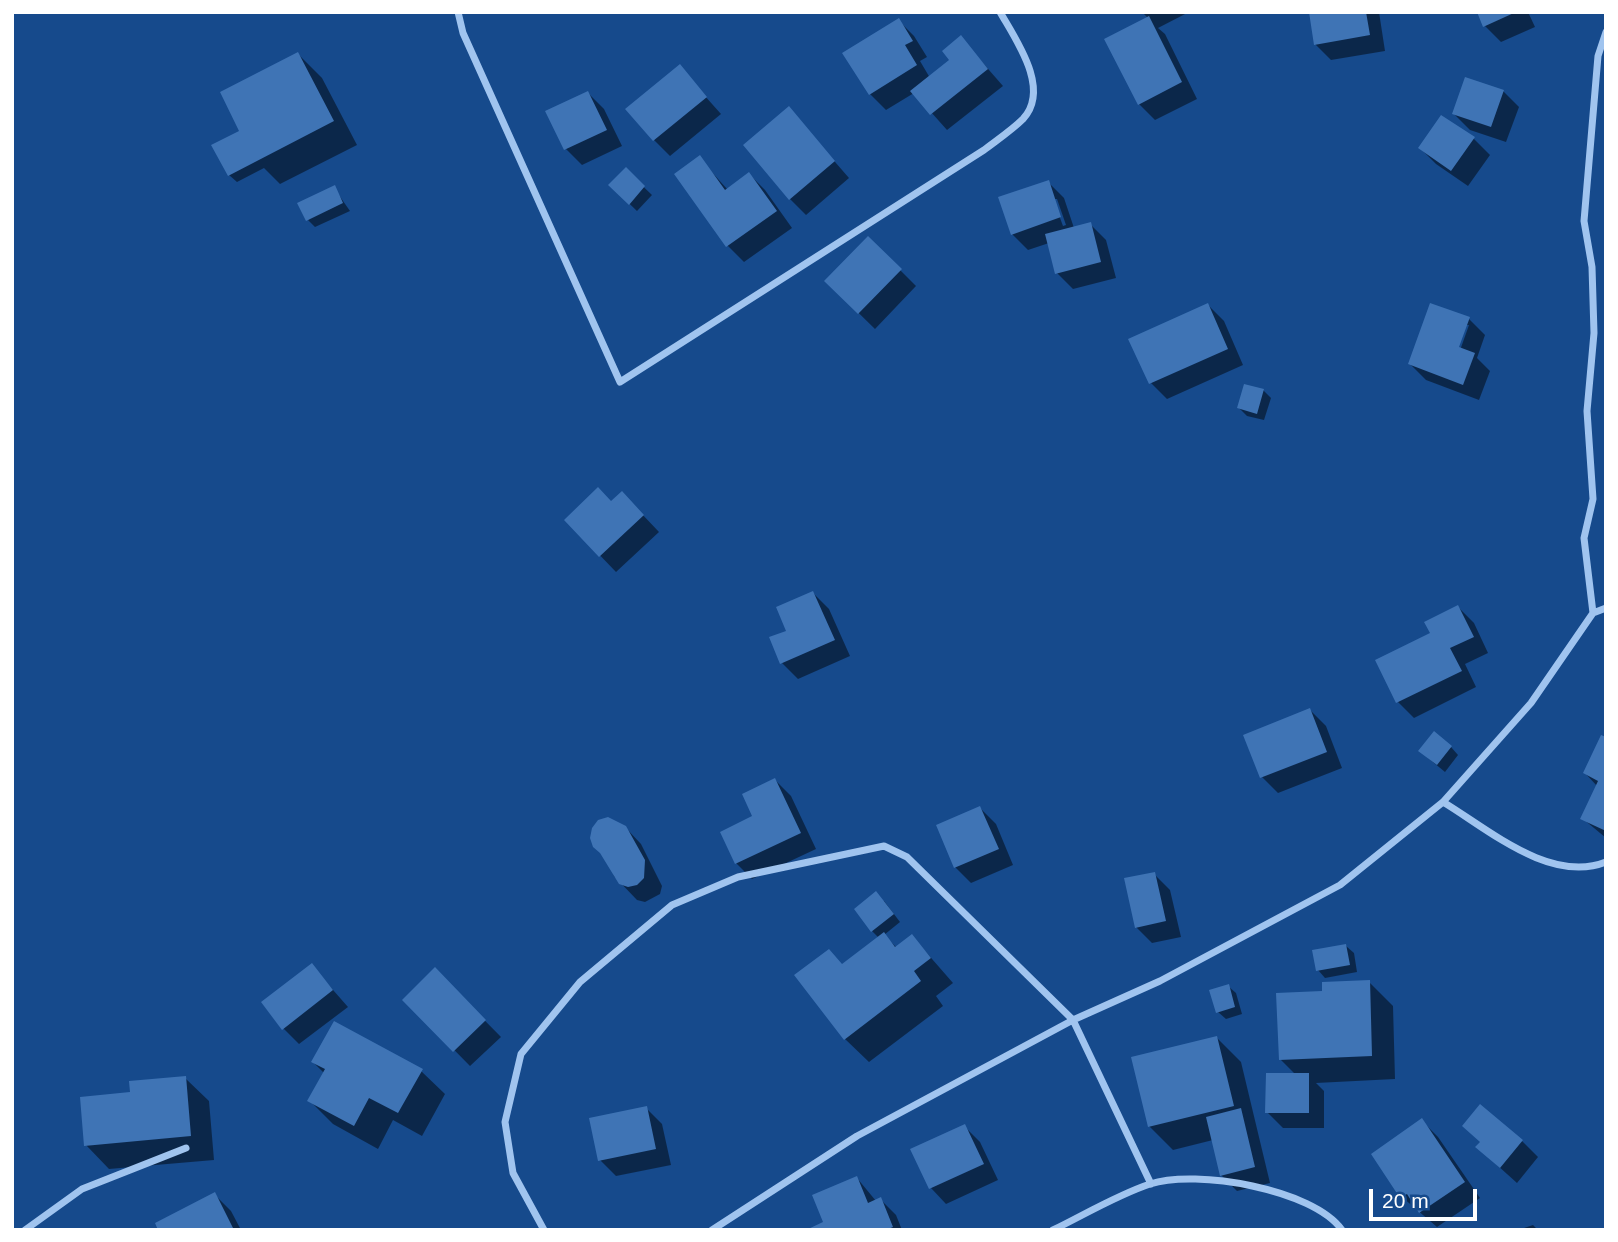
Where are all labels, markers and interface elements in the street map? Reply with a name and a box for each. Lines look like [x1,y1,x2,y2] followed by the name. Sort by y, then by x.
[1373,1176,1482,1220] scale bar
[1382,1189,1429,1212] text: 20 m

